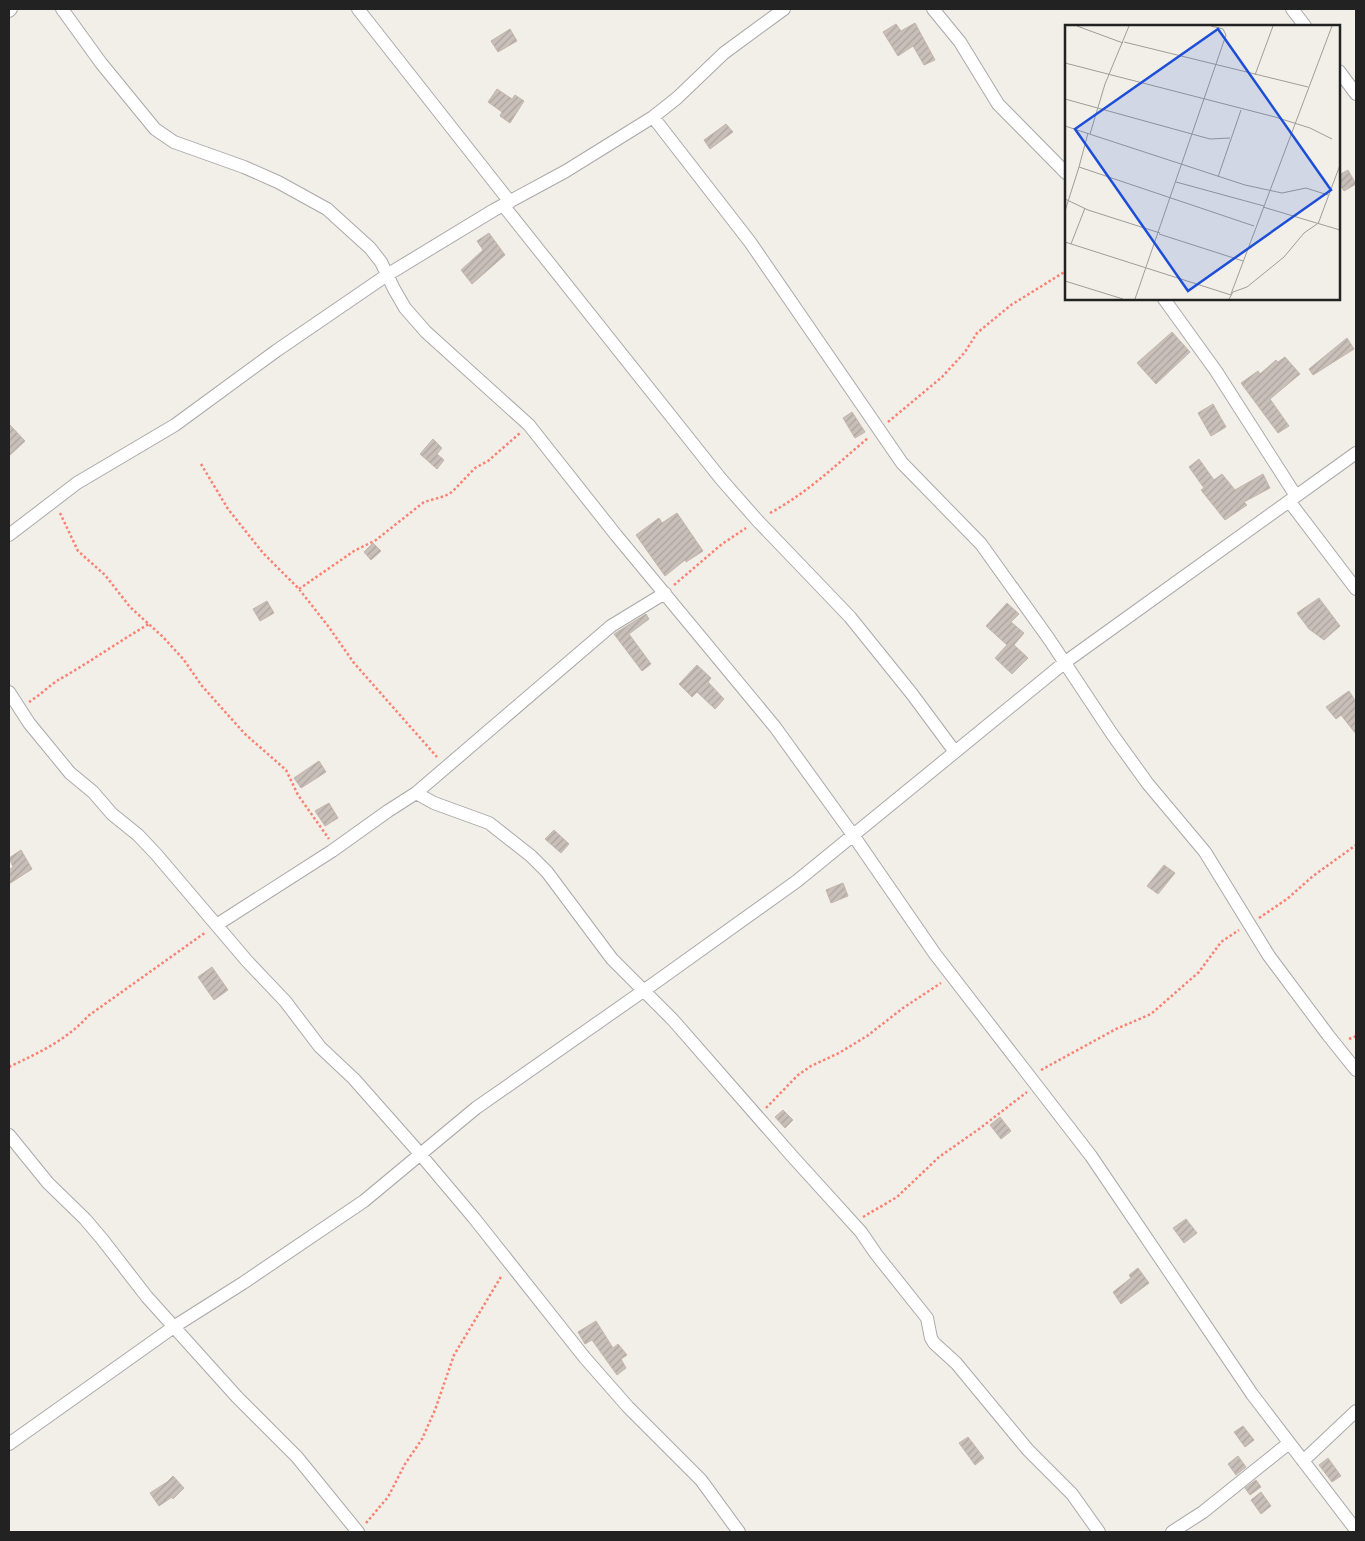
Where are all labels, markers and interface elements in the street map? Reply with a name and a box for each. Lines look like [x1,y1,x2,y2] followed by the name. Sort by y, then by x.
[1065,25,1340,300] inset map

